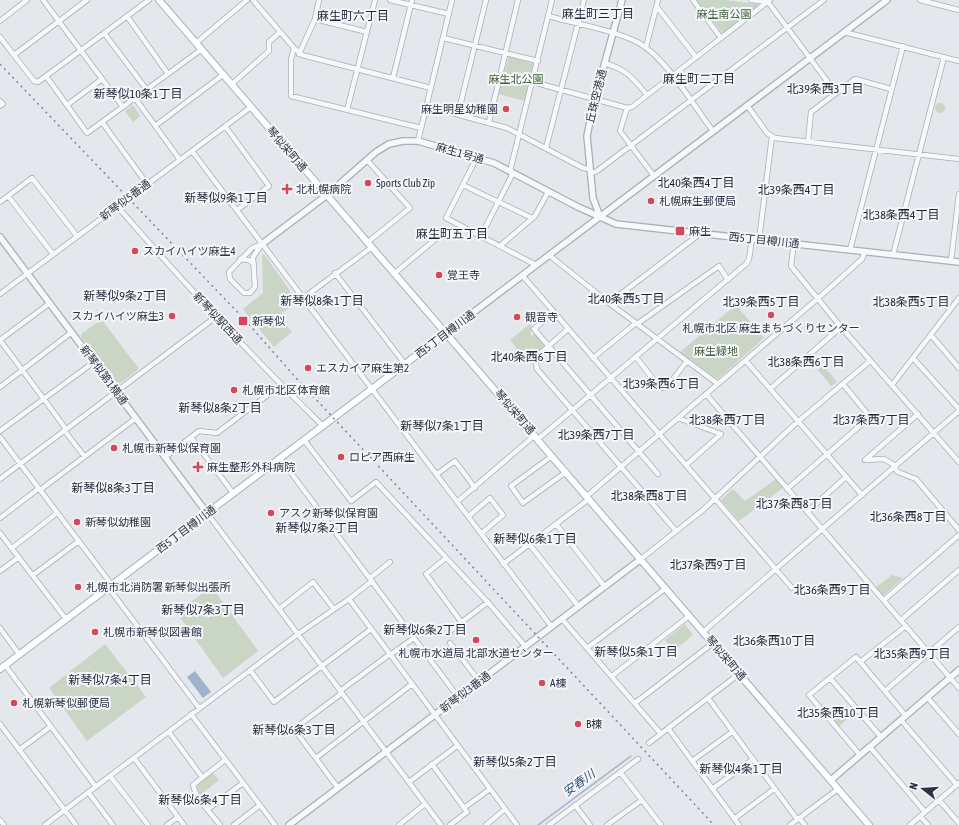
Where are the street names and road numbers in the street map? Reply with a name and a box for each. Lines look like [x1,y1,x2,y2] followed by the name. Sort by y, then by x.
[584,68,608,124] street label: 丘珠空港通
[264,124,310,174] street label: 琴似栄町通
[435,140,485,166] street label: 麻生1号通
[97,177,153,223] street label: 新琴似5番通
[728,230,800,250] street label: 西5丁目樽川通
[191,290,245,346] street label: 新琴似駅西通
[413,308,477,360] street label: 西5丁目樽川通
[78,343,130,407] street label: 新琴似第1横通
[492,387,538,437] street label: 琴似栄町通
[154,503,218,555] street label: 西5丁目樽川通
[703,633,749,683] street label: 琴似栄町通
[437,669,493,715] street label: 新琴似3番通

